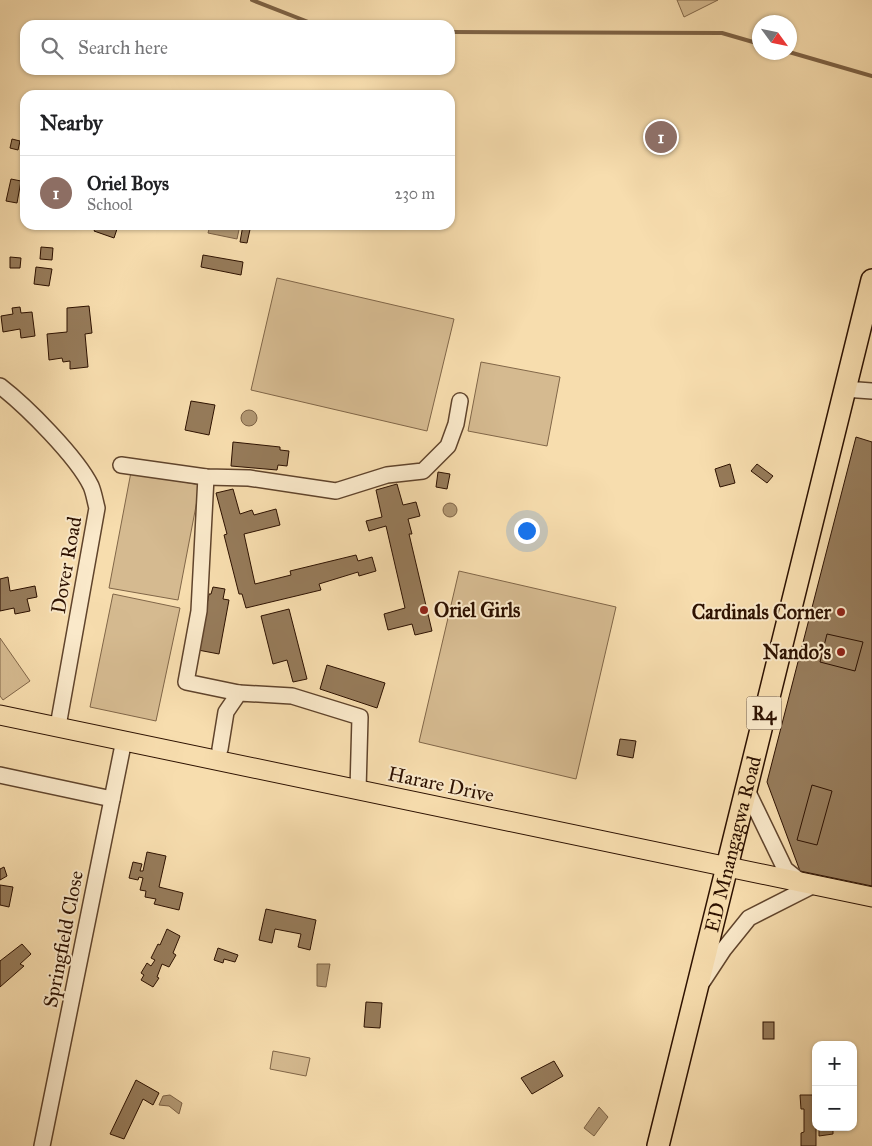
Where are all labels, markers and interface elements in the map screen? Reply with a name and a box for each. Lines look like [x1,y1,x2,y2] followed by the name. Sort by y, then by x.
[752,15,797,60] north arrow
[20,20,455,75] search box
[38,34,66,62] icon: search
[78,36,168,59] text: Search here
[40,110,103,136] text: Nearby
[645,118,677,156] pin: 1
[87,172,169,195] text: Oriel Boys
[53,184,59,203] text: 1
[395,184,435,203] text: 230 m
[87,195,132,214] text: School
[46,515,86,615] street label: Dover Road
[514,518,540,544] your location
[434,598,521,622] place label: Oriel Girls
[692,600,831,624] place label: Cardinals Corner
[418,604,430,616] marker: Oriel Girls
[835,606,847,618] marker: Cardinals Corner
[763,640,832,664] place label: Nando's
[835,646,847,658] marker: Nando's
[746,696,782,730] road number: R4
[699,753,766,935] street label: ED Mnangagwa Road
[386,761,496,807] street label: Harare Drive
[38,868,89,1010] street label: Springfield Close
[812,1041,857,1131] map controls
[812,1041,857,1086] button: +
[812,1086,857,1131] button: −

